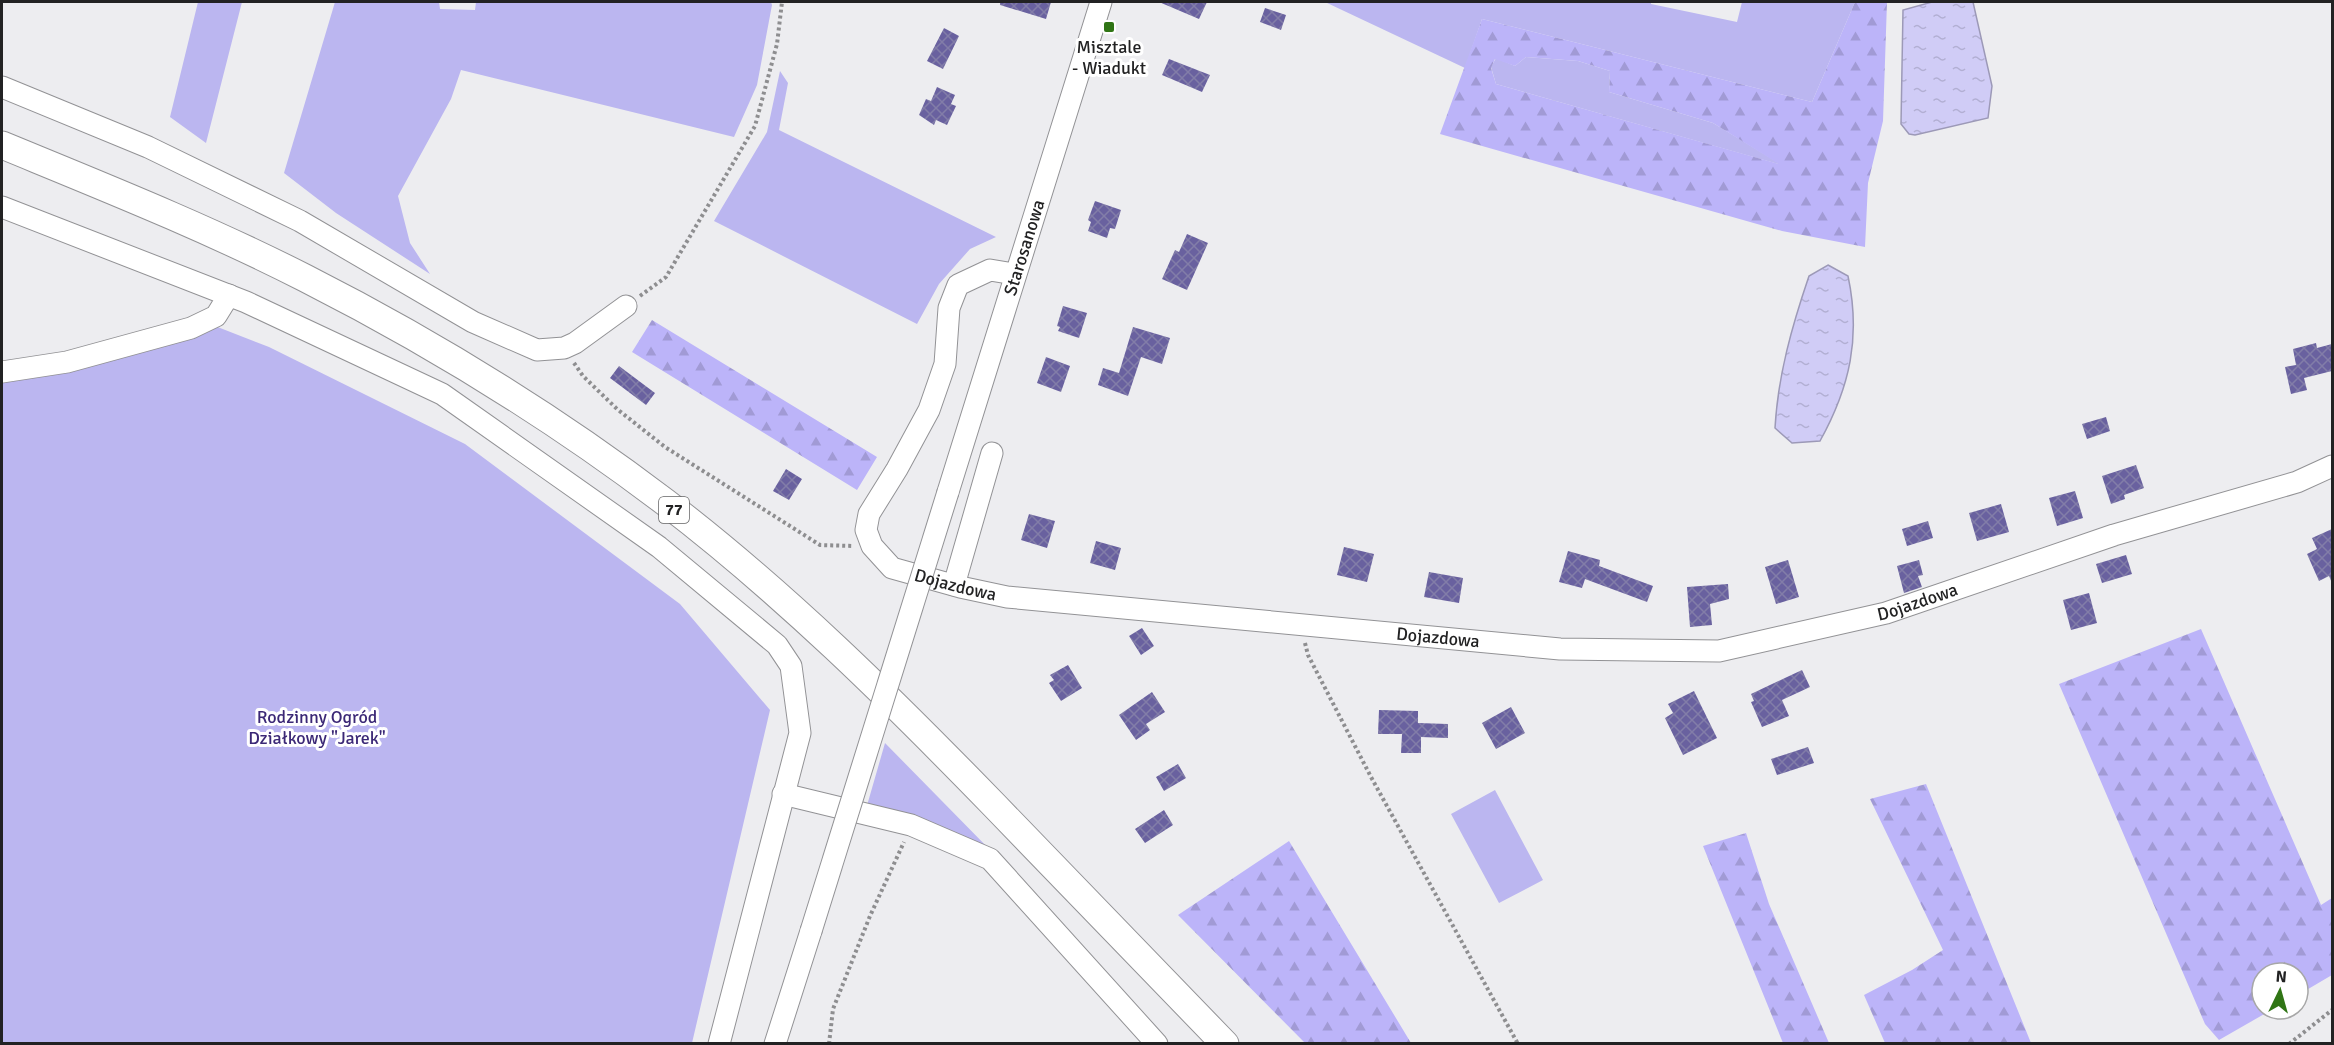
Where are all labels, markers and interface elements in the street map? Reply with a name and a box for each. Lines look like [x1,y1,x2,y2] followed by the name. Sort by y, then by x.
[1102,20,1116,34] marker: Misztale - Wiadukt
[1072,36,1146,79] place label: Misztale - Wiadukt
[999,197,1050,298] street label: Starosanowa
[659,497,689,523] road number: 77
[912,564,998,605] street label: Dojazdowa
[1875,578,1961,626] street label: Dojazdowa
[1395,623,1481,652] street label: Dojazdowa
[248,706,386,749] park label: Rodzinny Ogród Działkowy "Jarek"
[2250,961,2310,1021] north arrow
[2275,967,2288,988] text: N

